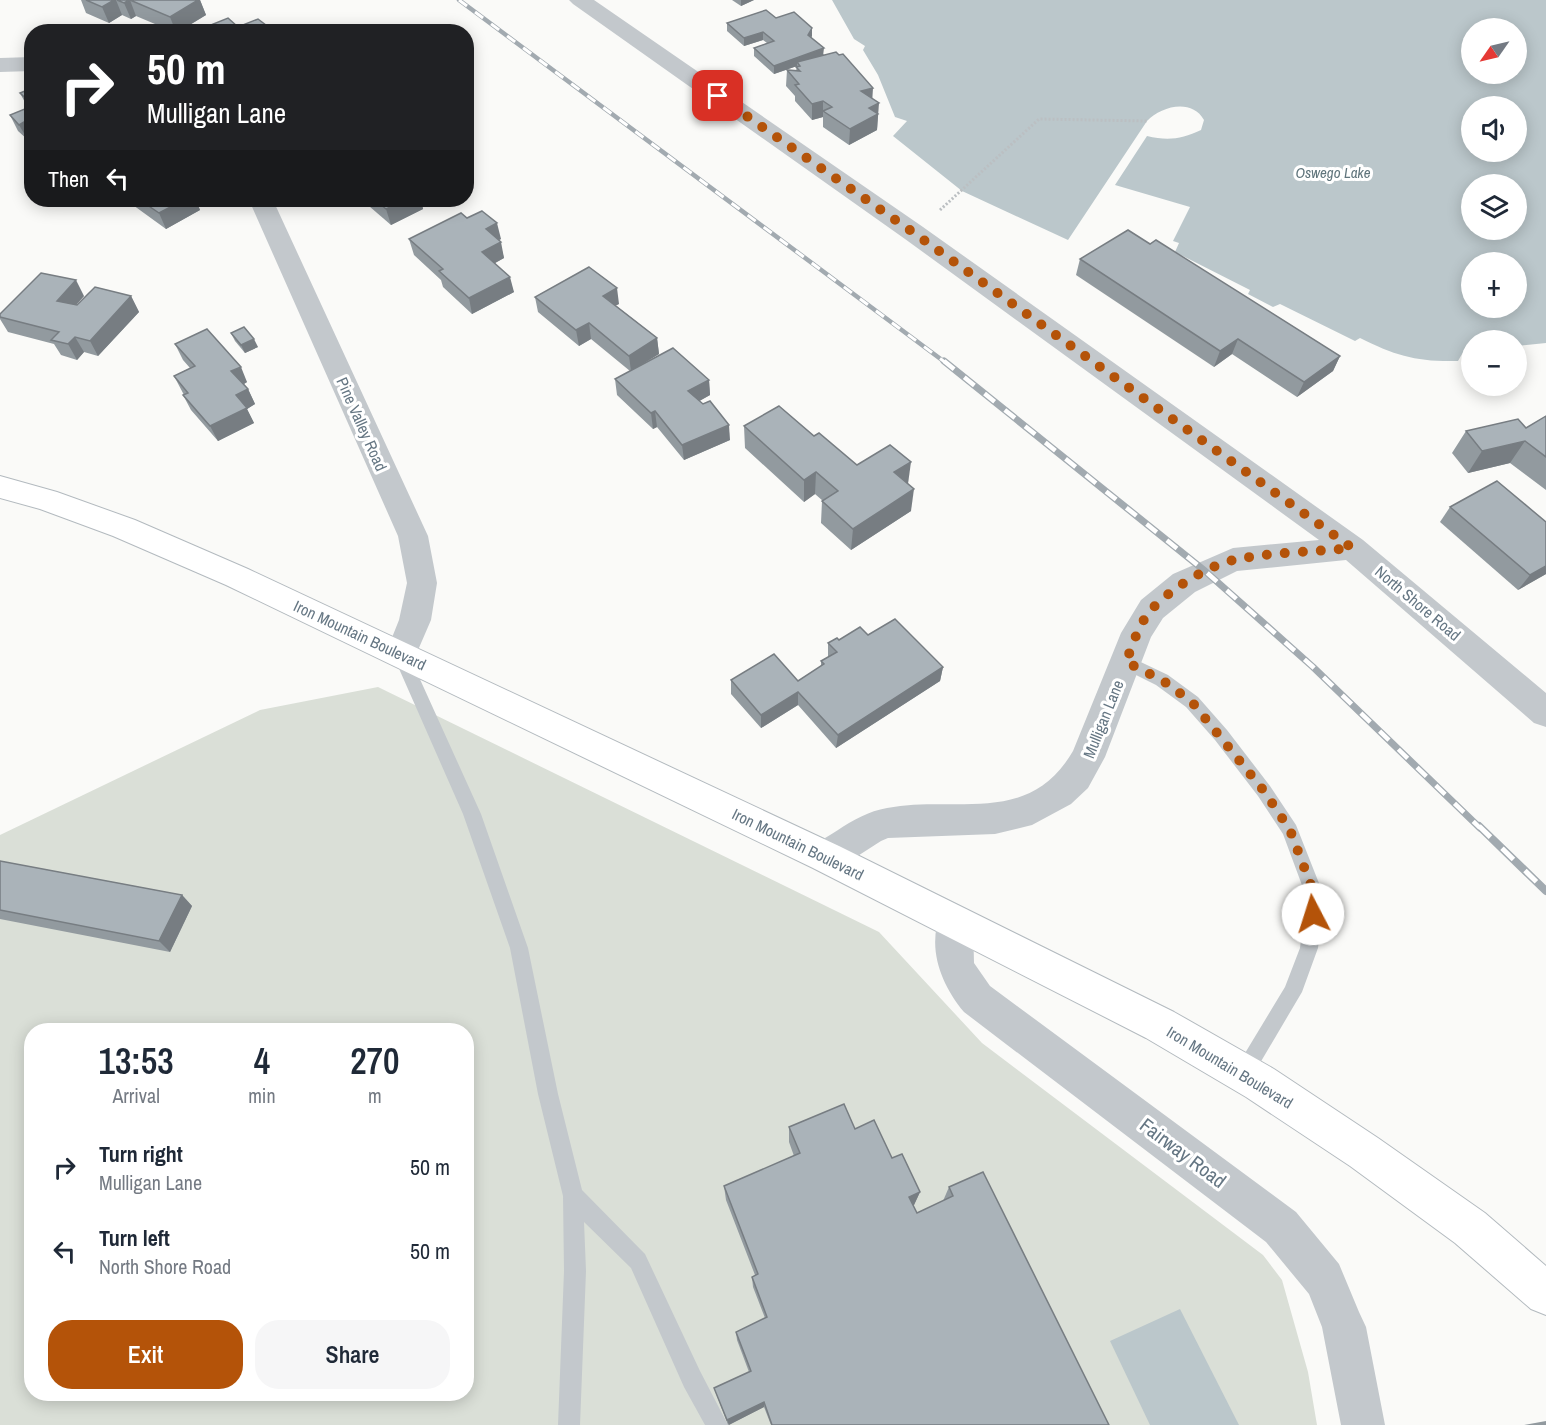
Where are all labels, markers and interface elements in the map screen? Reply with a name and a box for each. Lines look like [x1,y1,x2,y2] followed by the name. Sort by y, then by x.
[1461,18,1527,84] north arrow
[1461,18,1527,396] map controls
[147,41,226,97] text: 50 m
[48,48,126,126] icon: right
[692,70,743,121] pin
[701,79,734,112] icon: arrive
[147,95,286,131] text: Mulligan Lane
[1461,96,1527,162] button: sound
[101,162,134,195] icon: left
[1295,162,1371,183] water label: Oswego Lake
[48,164,89,194] text: Then
[1461,174,1527,240] button: layers
[1461,252,1527,318] button: +
[1461,330,1527,396] button: −
[332,374,392,474] street label: Pine Valley Road
[1370,561,1466,645] street label: North Shore Road
[290,595,430,675] street label: Iron Mountain Boulevard
[1077,677,1129,761] street label: Mulligan Lane
[729,803,867,885] street label: Iron Mountain Boulevard
[1281,882,1345,946] position arrow
[1163,1021,1297,1113] street label: Iron Mountain Boulevard
[99,1037,174,1085] text: 13:53
[254,1037,270,1085] text: 4
[350,1037,399,1085] text: 270
[112,1082,160,1109] text: Arrival
[248,1082,276,1109] text: min
[368,1082,382,1109] text: m
[1135,1111,1232,1194] street label: Fairway Road
[99,1139,183,1169] text: Turn right
[48,1151,81,1184] icon: right
[410,1152,450,1182] text: 50 m
[99,1169,202,1196] text: Mulligan Lane
[99,1223,170,1253] text: Turn left
[48,1235,81,1268] icon: left
[410,1236,450,1266] text: 50 m
[99,1253,231,1280] text: North Shore Road
[48,1320,243,1389] button: Exit
[255,1320,450,1389] button: Share

